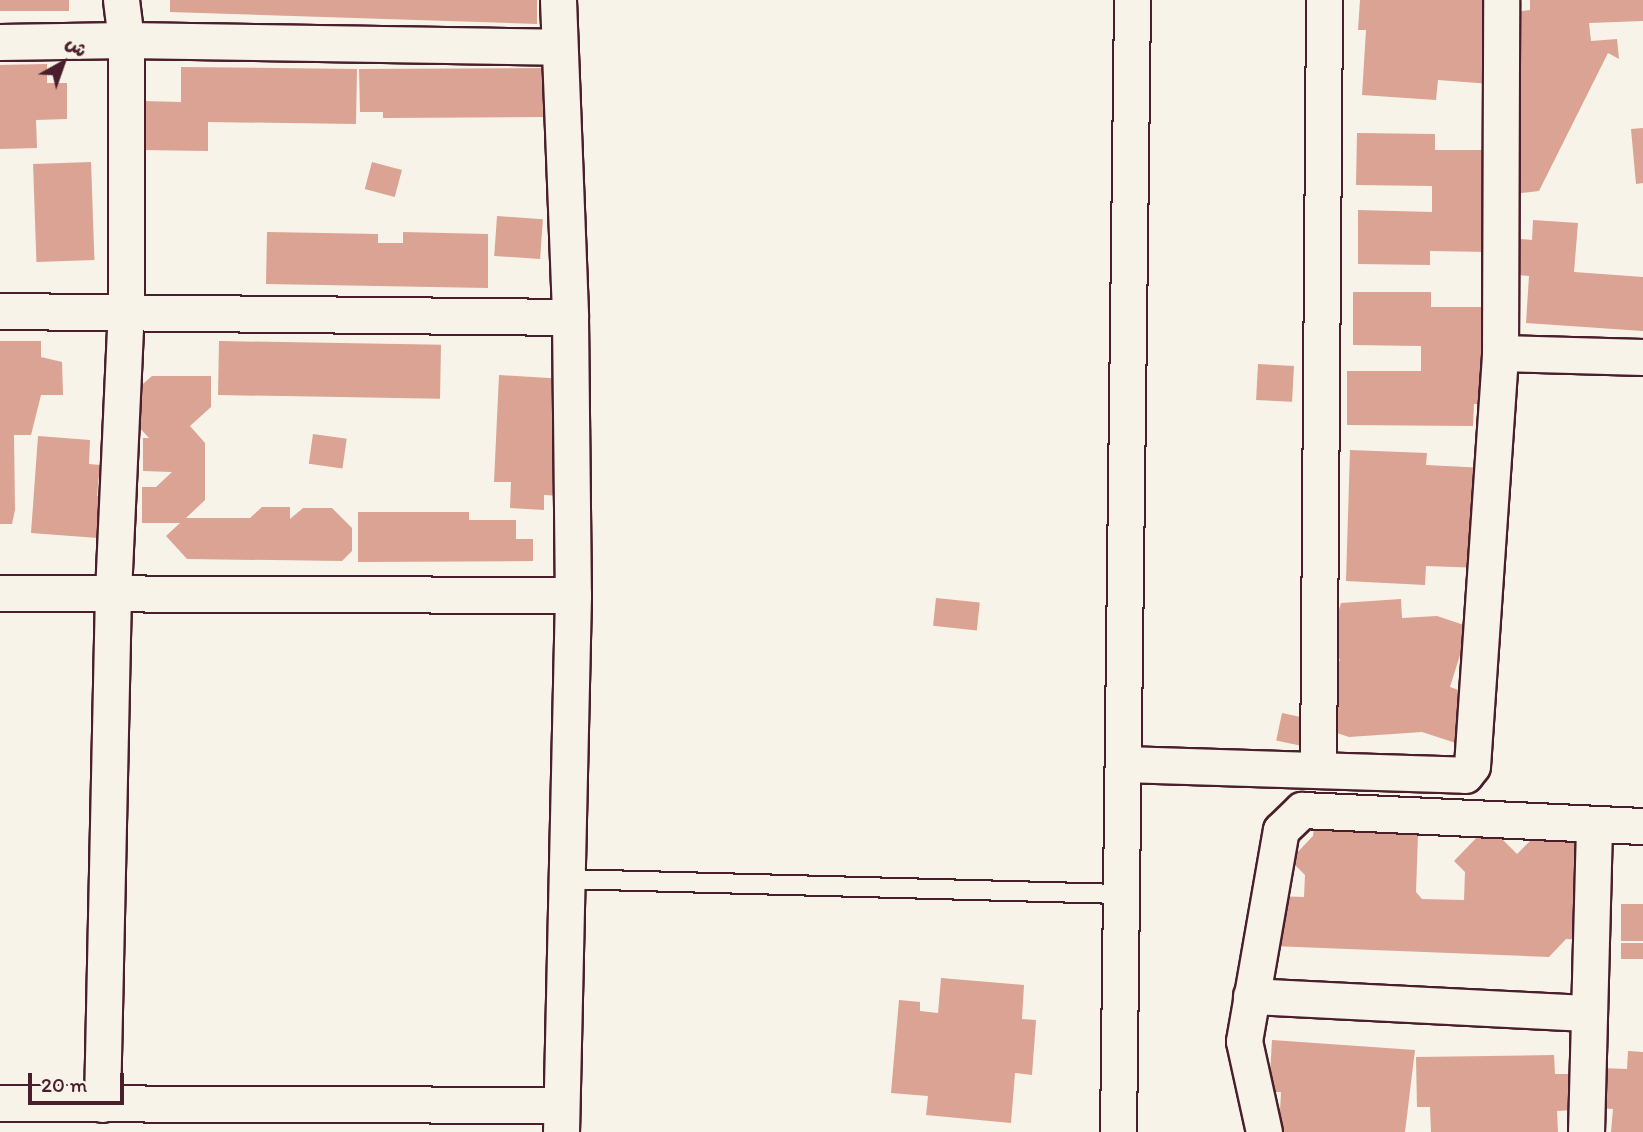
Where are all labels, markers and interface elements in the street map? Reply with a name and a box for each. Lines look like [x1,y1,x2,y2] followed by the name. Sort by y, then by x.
[28,28,98,98] north arrow
[61,31,92,62] text: ش
[32,1058,128,1102] scale bar
[41,1072,87,1097] text: 20 m

